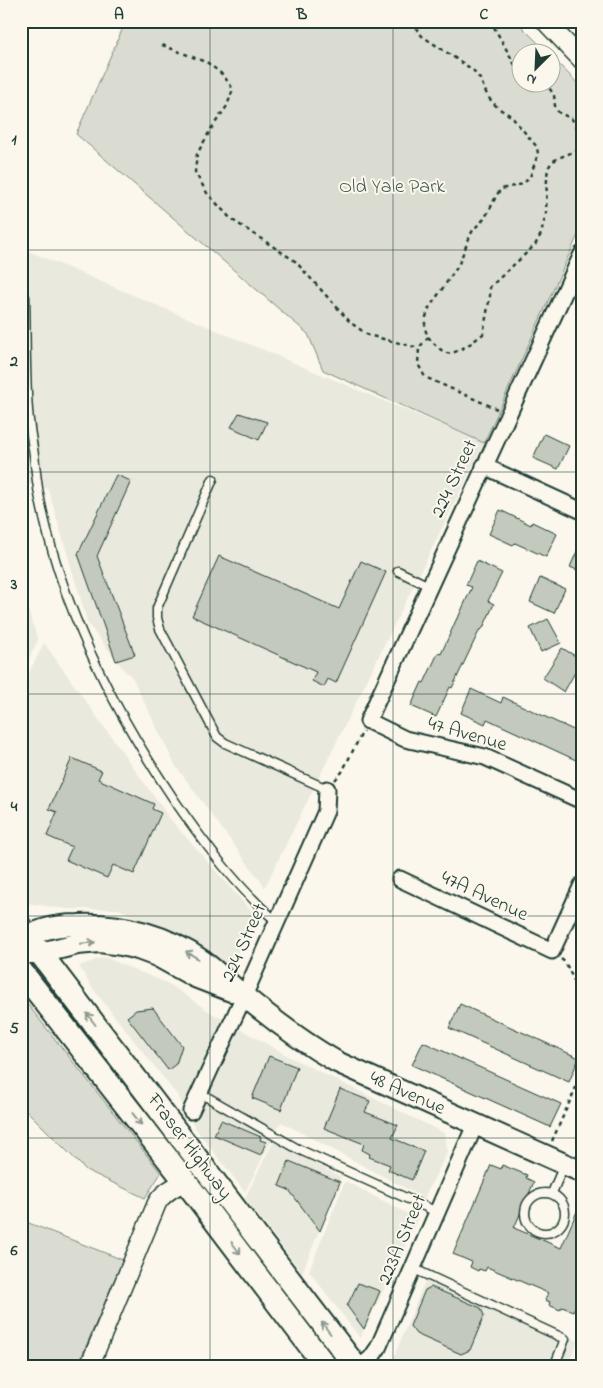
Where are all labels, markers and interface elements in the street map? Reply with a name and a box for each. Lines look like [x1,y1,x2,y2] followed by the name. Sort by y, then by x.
[114,3,124,27] text: A
[296,3,308,27] text: B
[480,3,489,27] text: C
[510,42,560,92] north arrow
[523,67,540,90] text: N
[11,128,17,152] text: 1
[339,173,445,202] park label: Old Yale Park
[9,350,18,374] text: 2
[424,435,486,523] street label: 224 Street
[10,573,18,597] text: 3
[424,710,510,760] street label: 47 Avenue
[10,795,18,819] text: 4
[435,864,533,930] street label: 47A Avenue
[215,899,275,987] street label: 224 Street
[80,938,96,948] one-way arrow
[186,949,200,959] one-way arrow
[85,1013,96,1026] one-way arrow
[9,1017,19,1041] text: 5
[364,1064,450,1124] street label: 48 Avenue
[138,1087,239,1207] street label: Fraser Highway
[131,1112,142,1125] one-way arrow
[371,1190,435,1290] street label: 223A Street
[9,1239,18,1263] text: 6
[230,1241,241,1254] one-way arrow
[321,1321,331,1335] one-way arrow

